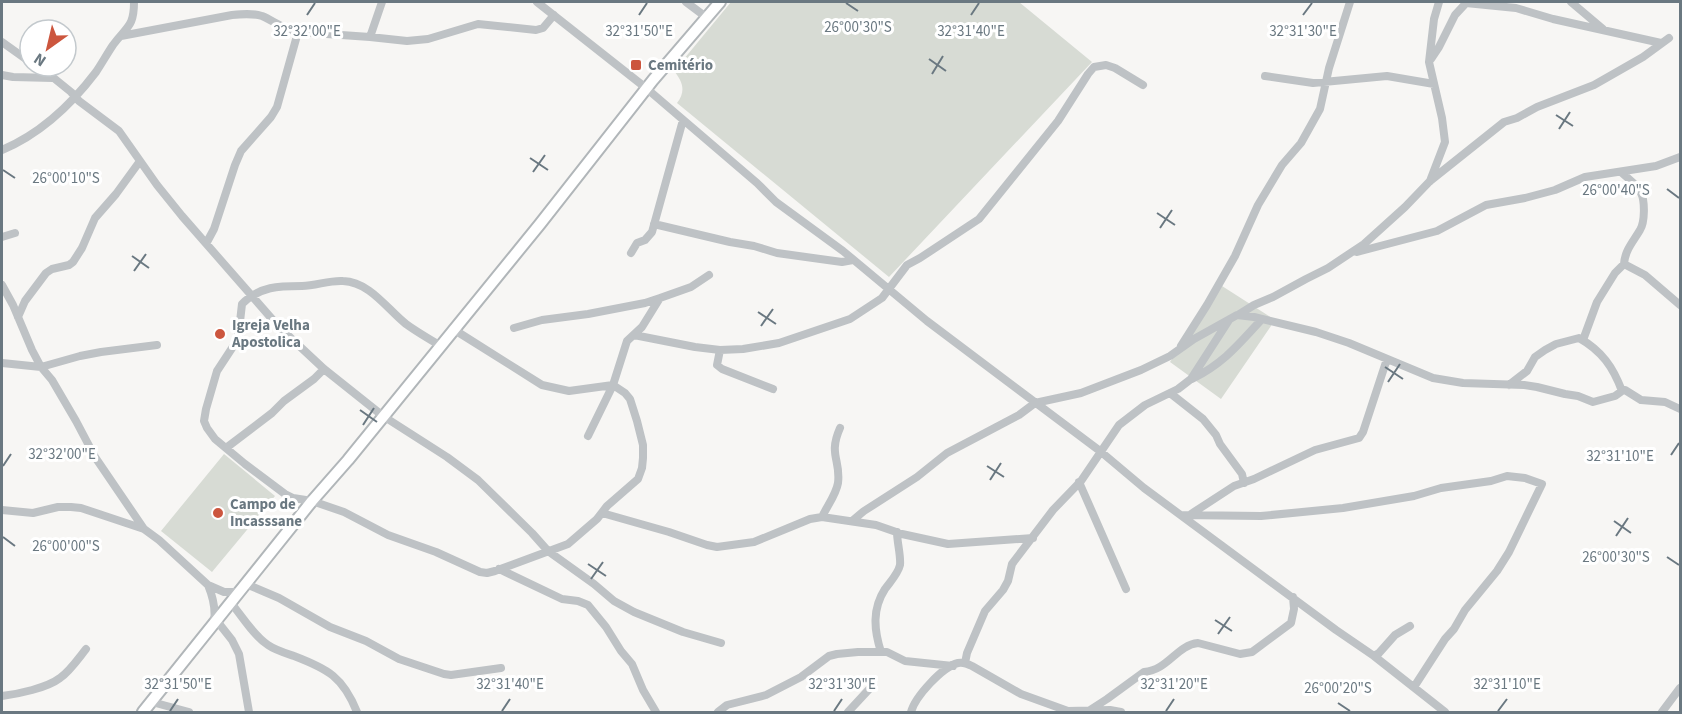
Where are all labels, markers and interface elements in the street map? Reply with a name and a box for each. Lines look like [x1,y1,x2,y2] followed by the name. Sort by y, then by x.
[824,17,892,38] text: 26°00'30"S
[18,18,78,78] north arrow
[273,21,341,42] text: 32°32'00"E
[605,21,673,42] text: 32°31'50"E
[937,21,1005,42] text: 32°31'40"E
[1269,21,1337,42] text: 32°31'30"E
[30,48,51,72] text: N
[648,55,713,76] place label: Cemitério
[629,58,643,72] marker: Cemitério
[32,168,100,189] text: 26°00'10"S
[1582,180,1650,201] text: 26°00'40"S
[231,315,310,353] place label: Igreja Velha Apostolica
[213,327,227,341] marker: Igreja Velha Apostolica
[28,444,96,465] text: 32°32'00"E
[1586,446,1654,467] text: 32°31'10"E
[230,494,302,532] place label: Campo de Incasssane
[211,506,225,520] marker: Campo de Incasssane
[32,536,100,557] text: 26°00'00"S
[1582,547,1650,568] text: 26°00'30"S
[144,674,212,695] text: 32°31'50"E
[476,674,544,695] text: 32°31'40"E
[808,674,876,695] text: 32°31'30"E
[1140,674,1208,695] text: 32°31'20"E
[1473,674,1541,695] text: 32°31'10"E
[1304,678,1372,699] text: 26°00'20"S

